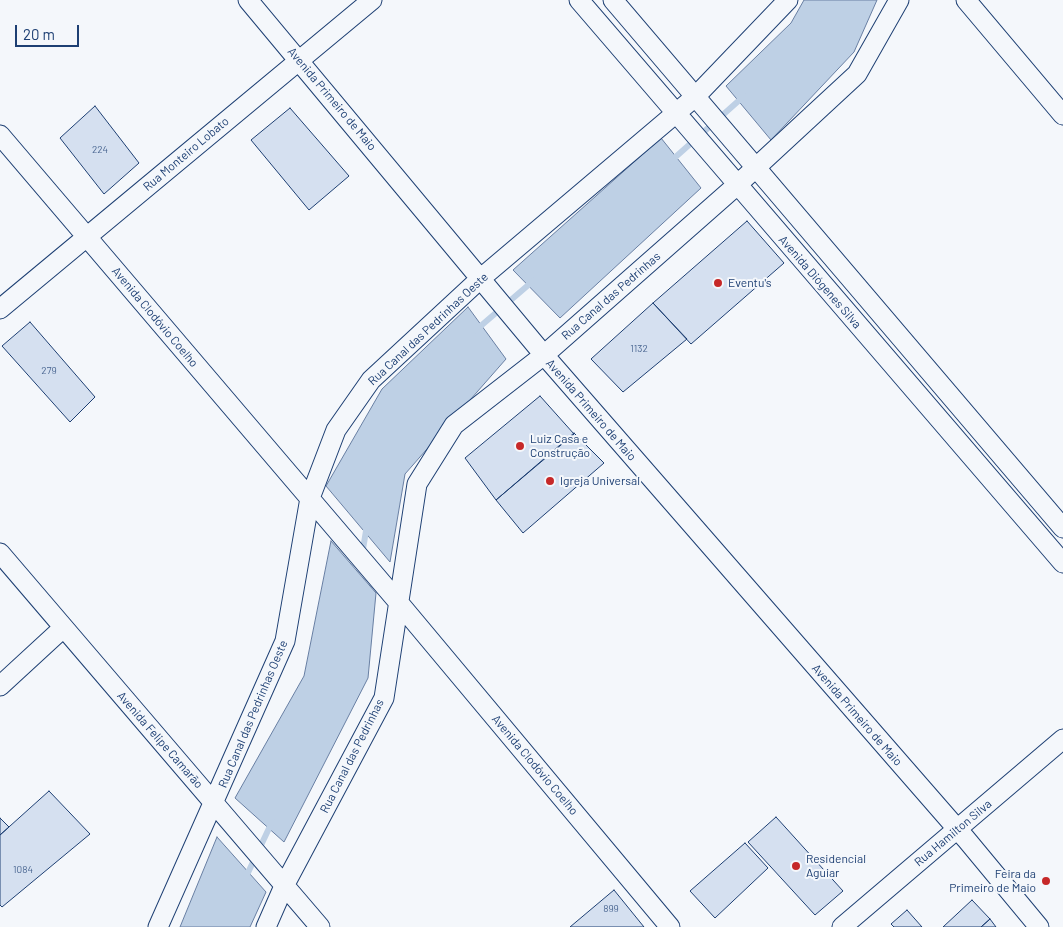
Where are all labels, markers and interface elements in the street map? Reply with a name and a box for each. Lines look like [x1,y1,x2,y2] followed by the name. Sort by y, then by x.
[18,15,81,47] scale bar
[23,25,55,43] text: 20 m
[285,45,379,153] street label: Avenida Primeiro de Maio
[140,114,232,194] street label: Rua Monteiro Lobato
[92,144,108,156] house number: 224
[776,233,864,331] street label: Avenida Diógenes Silva
[559,249,663,343] street label: Rua Canal das Pedrinhas
[109,264,201,370] street label: Avenida Clodóvio Coelho
[365,270,491,388] street label: Rua Canal das Pedrinhas Oeste
[728,276,771,290] place label: Eventu's
[712,277,724,289] marker: Eventu's
[630,343,648,355] house number: 1132
[543,356,639,464] street label: Avenida Primeiro de Maio
[41,365,57,377] house number: 279
[530,432,590,460] place label: Luiz Casa e Construção
[514,440,526,452] marker: Luiz Casa e Construção
[560,474,640,488] place label: Igreja Universal
[544,475,556,487] marker: Igreja Universal
[215,638,291,790] street label: Rua Canal das Pedrinhas Oeste
[809,661,905,769] street label: Avenida Primeiro de Maio
[114,689,206,791] street label: Avenida Felipe Camarão
[317,696,387,816] street label: Rua Canal das Pedrinhas
[489,712,581,818] street label: Avenida Clodóvio Coelho
[912,797,994,869] street label: Rua Hamilton Silva
[806,852,866,880] place label: Residencial Aguiar
[790,860,802,872] marker: Residencial Aguiar
[13,864,33,876] house number: 1084
[949,867,1036,895] place label: Feira da Primeiro de Maio
[1040,875,1052,887] marker: Feira da Primeiro de Maio
[603,903,619,915] house number: 899

